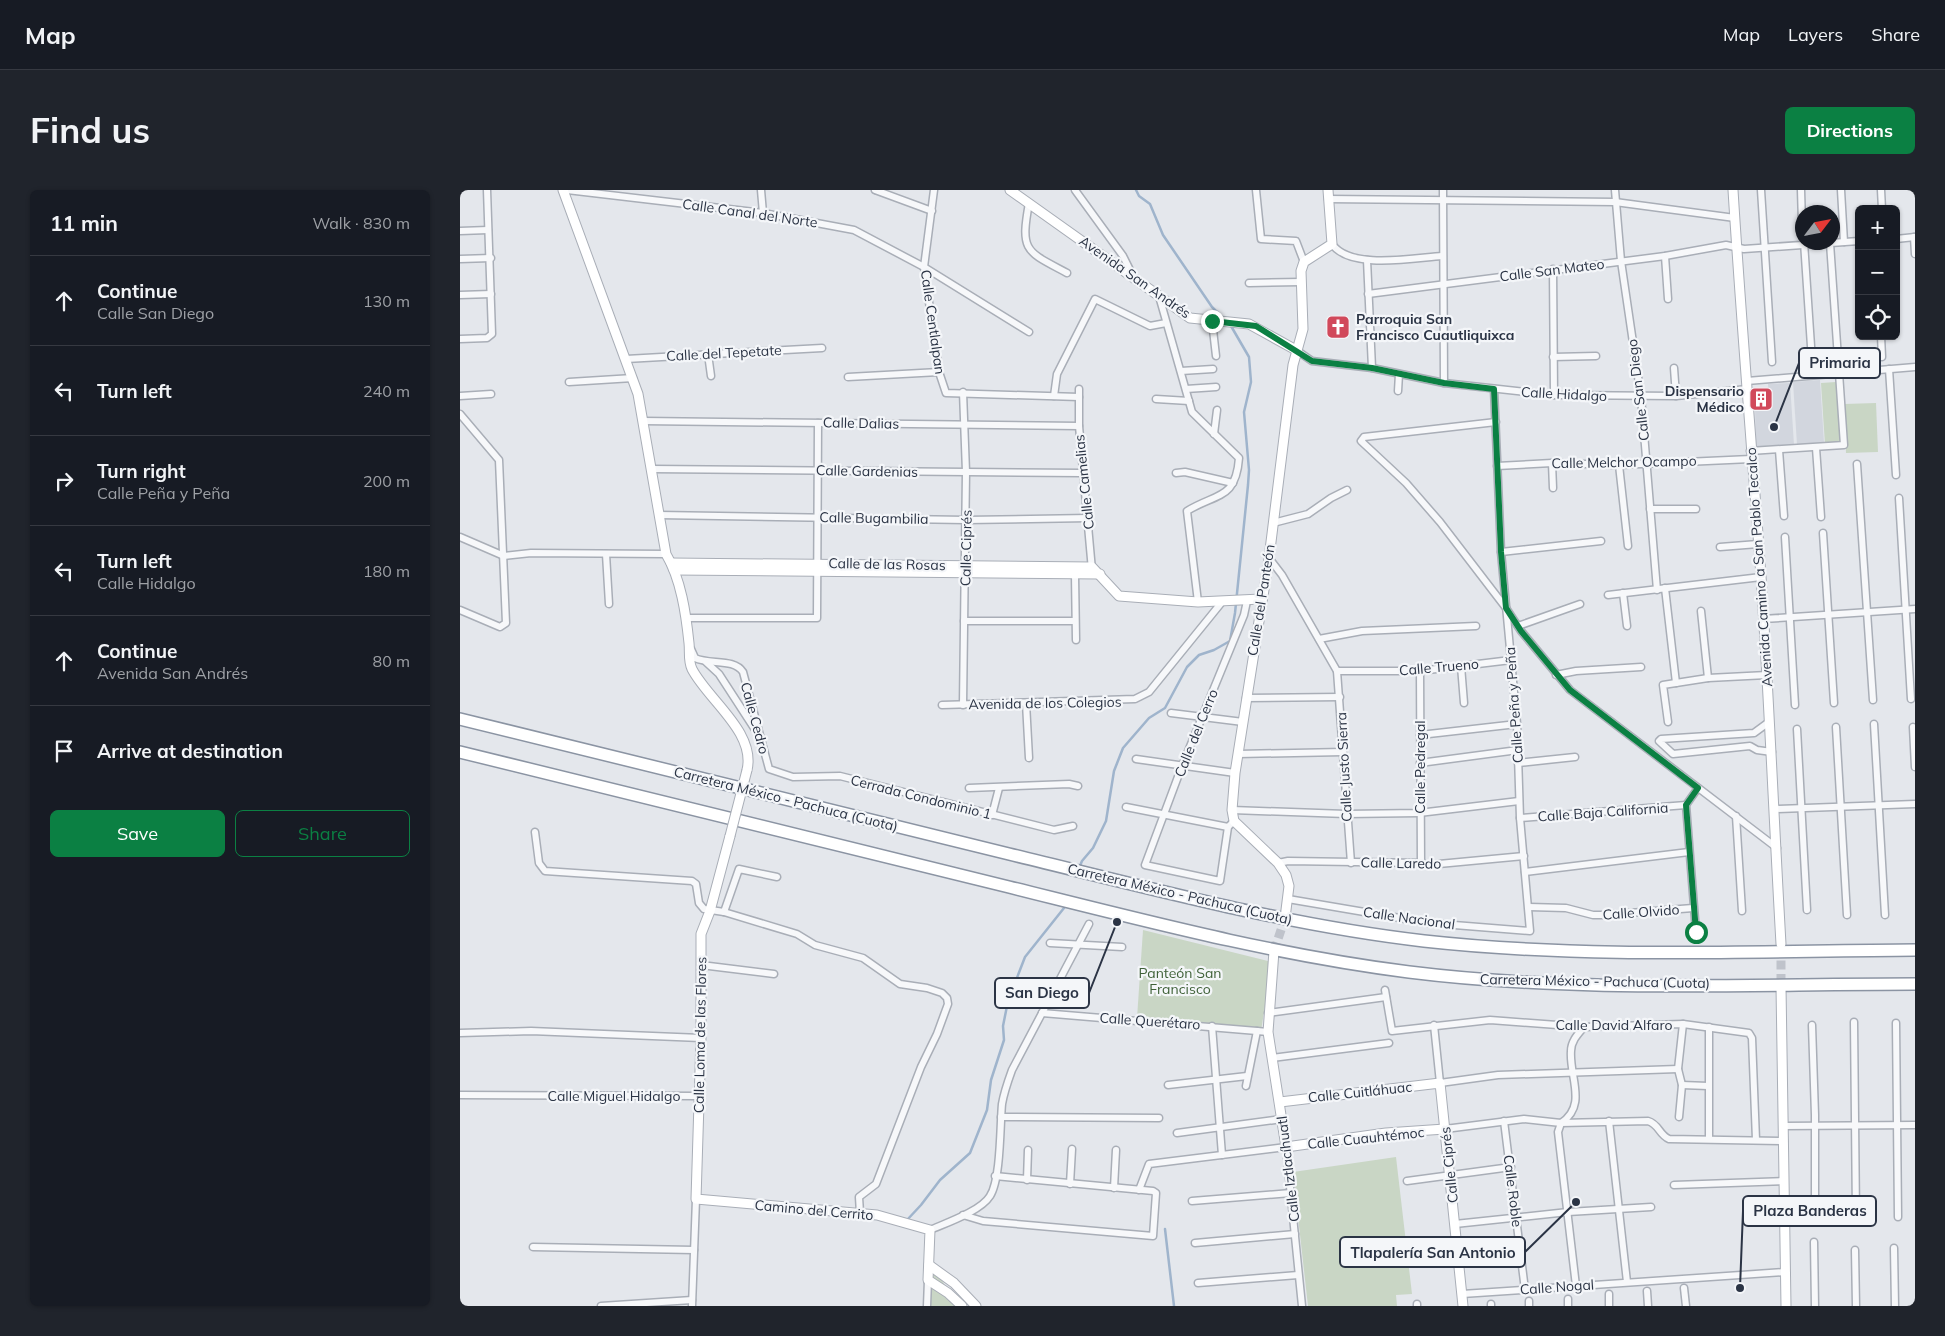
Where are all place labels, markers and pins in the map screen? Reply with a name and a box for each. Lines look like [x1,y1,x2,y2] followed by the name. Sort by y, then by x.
[1356,310,1514,344] place label: Parroquia San Francisco Cuautliquixca
[1325,314,1351,340] church icon: Parroquia San Francisco Cuautliquixca
[1799,348,1880,378] callout: Primaria
[1665,382,1744,416] place label: Dispensario Médico
[1748,386,1774,412] building icon: Dispensario Médico
[995,978,1089,1008] callout: San Diego
[1743,1196,1876,1226] callout: Plaza Banderas
[1340,1237,1525,1267] callout: Tlapalería San Antonio

